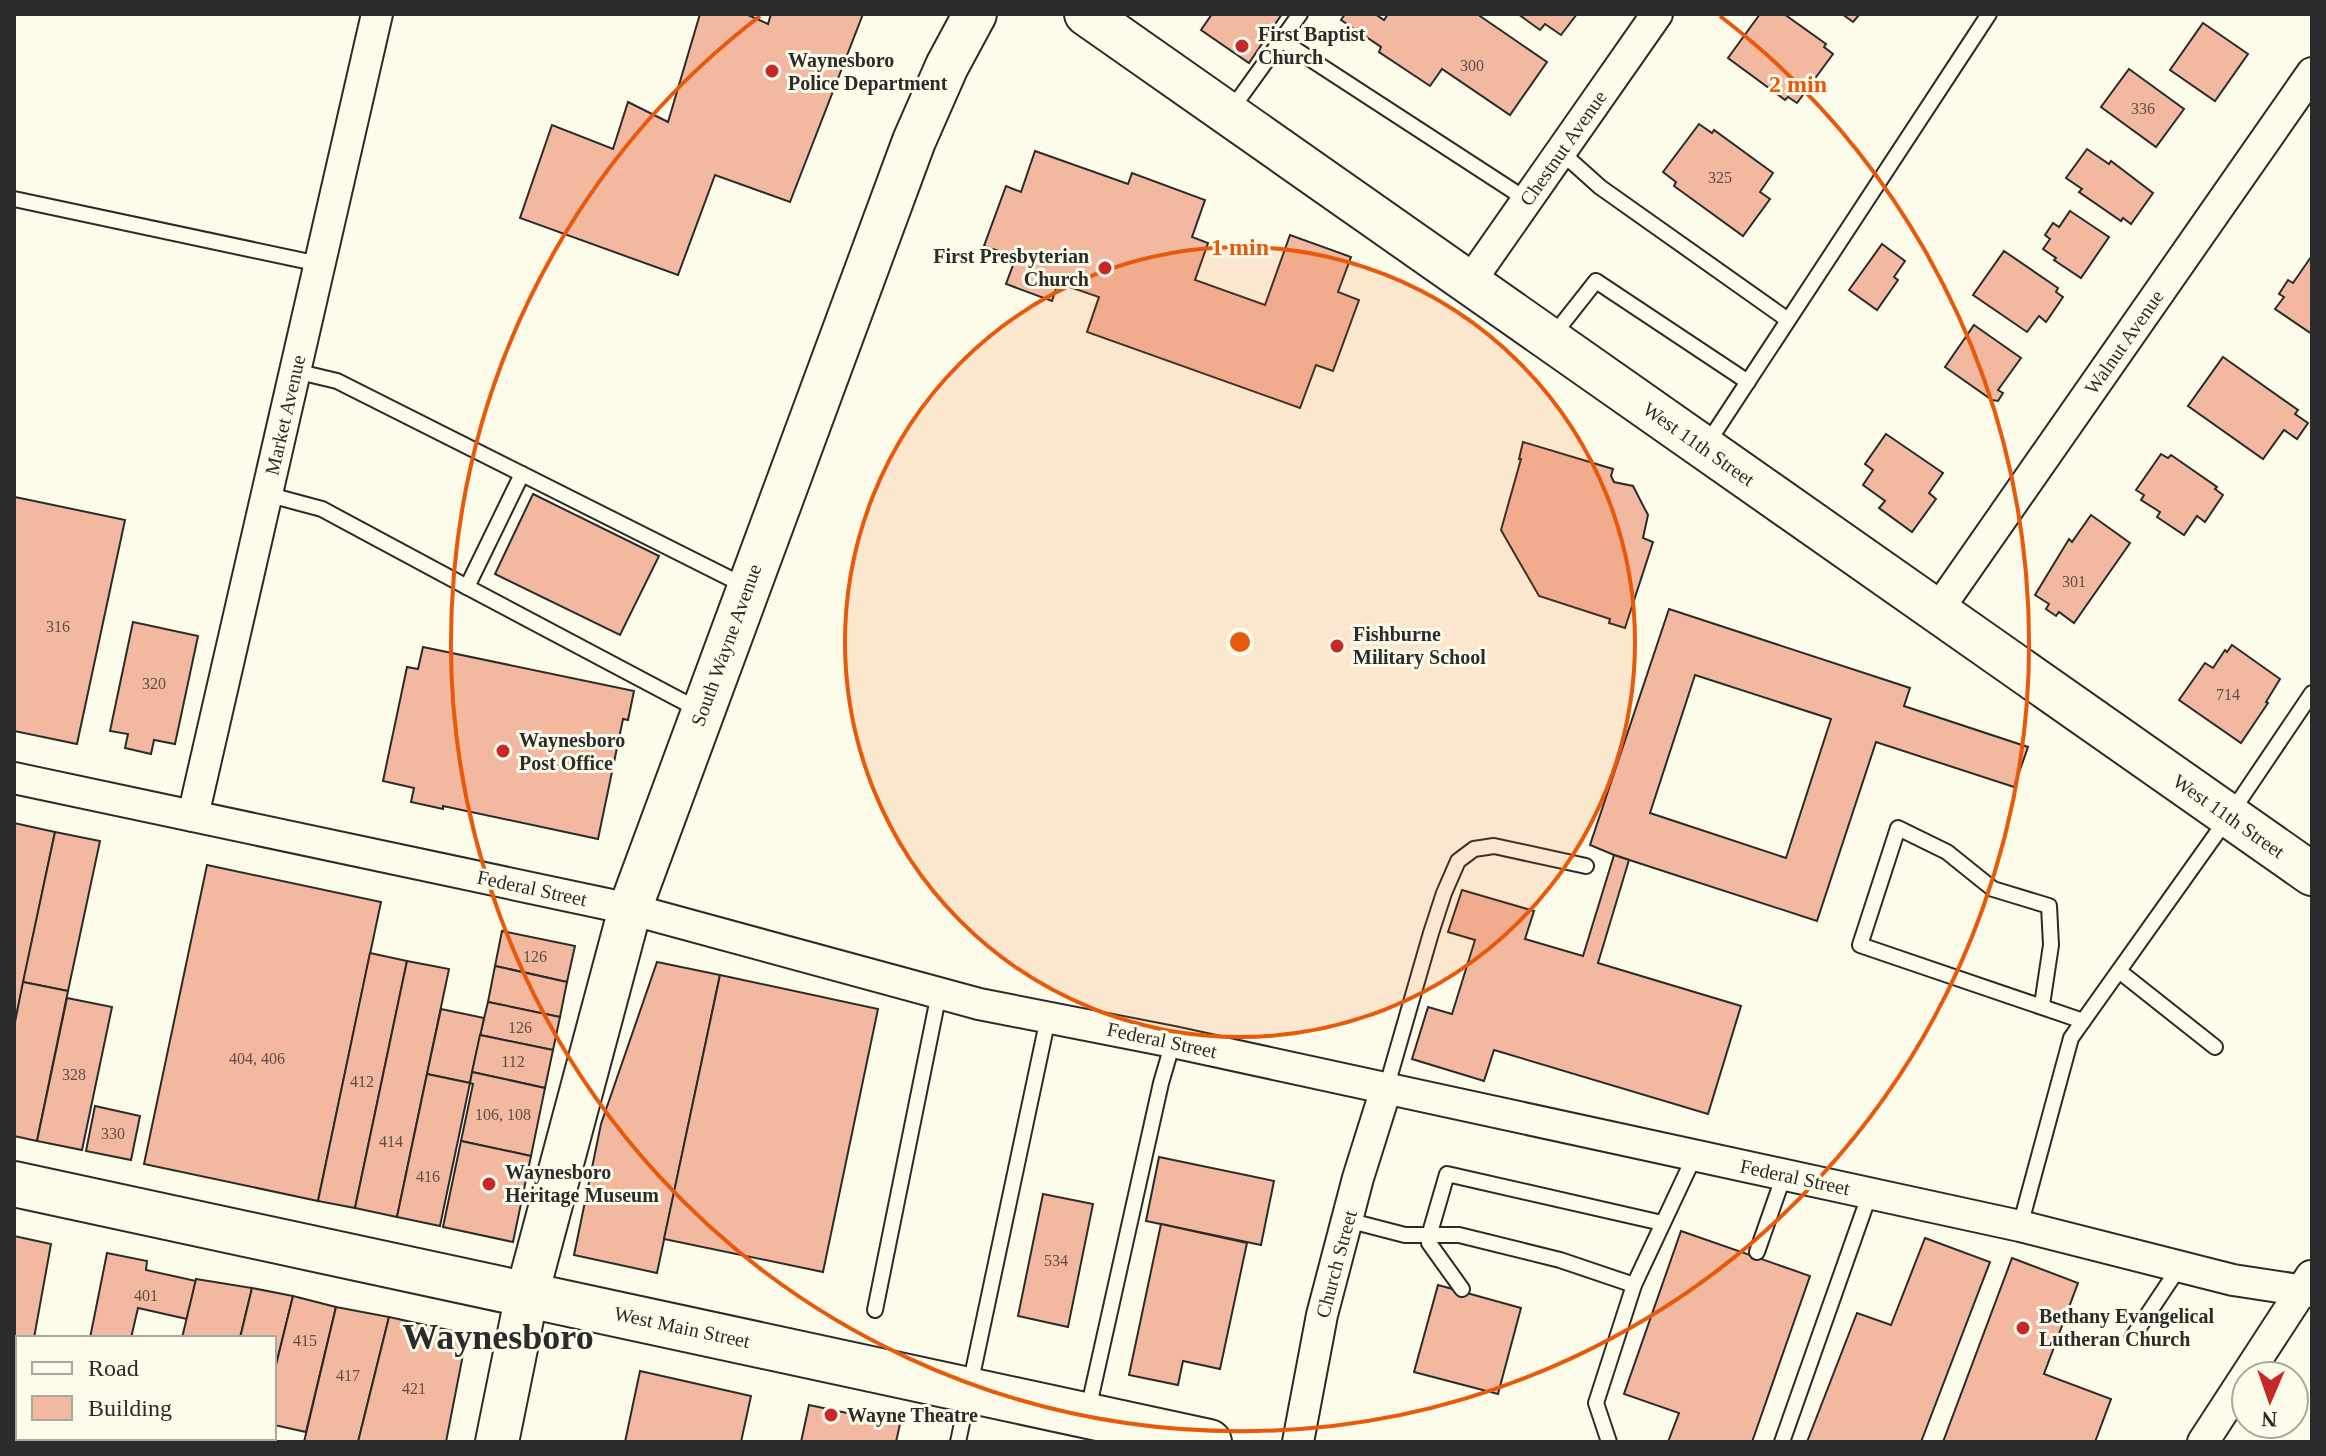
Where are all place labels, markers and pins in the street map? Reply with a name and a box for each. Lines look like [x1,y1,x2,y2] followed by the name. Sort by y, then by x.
[1258,23,1366,68] place label: First Baptist Church
[1233,37,1251,55] marker: First Baptist Church
[788,49,948,95] place label: Waynesboro Police Department
[763,62,781,80] marker: Waynesboro Police Department
[933,245,1089,290] place label: First Presbyterian Church
[1096,259,1114,277] marker: First Presbyterian Church
[1353,623,1486,669] place label: Fishburne Military School
[1226,628,1254,656] centre of rings
[1328,637,1346,655] marker: Fishburne Military School
[519,729,625,774] place label: Waynesboro Post Office
[494,742,512,760] marker: Waynesboro Post Office
[505,1161,659,1207] place label: Waynesboro Heritage Museum
[480,1175,498,1193] marker: Waynesboro Heritage Museum
[2039,1305,2214,1350] place label: Bethany Evangelical Lutheran Church
[2014,1319,2032,1337] marker: Bethany Evangelical Lutheran Church
[847,1404,978,1427] place label: Wayne Theatre
[822,1406,840,1424] marker: Wayne Theatre

